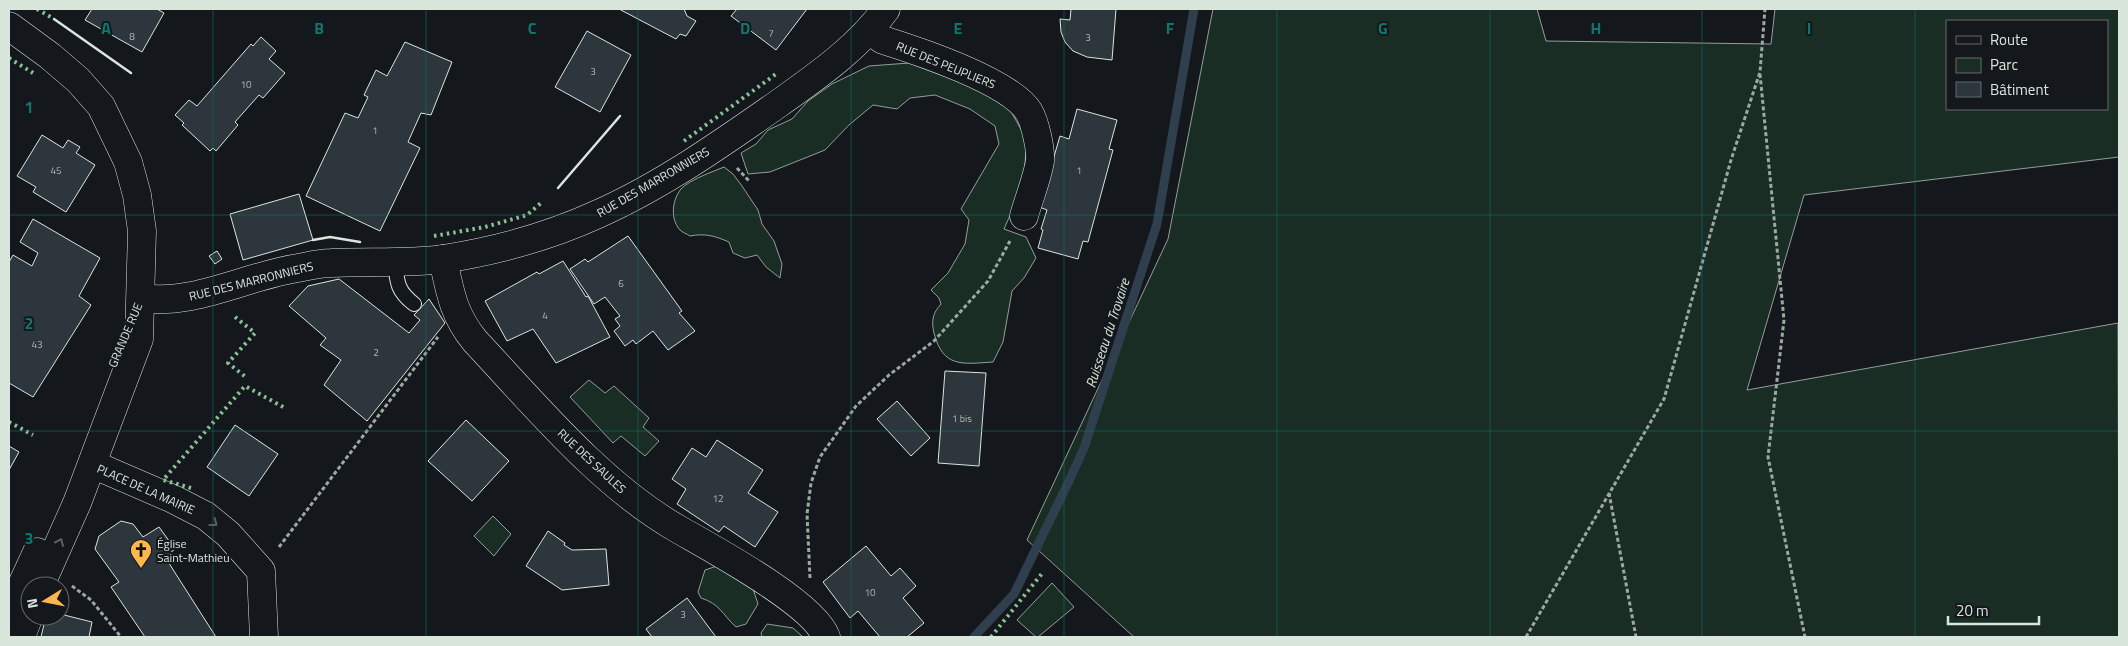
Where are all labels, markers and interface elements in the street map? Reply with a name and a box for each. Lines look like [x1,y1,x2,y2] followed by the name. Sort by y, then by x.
[101,16,111,40] text: A
[314,16,324,40] text: B
[528,16,537,40] text: C
[740,16,750,40] text: D
[954,16,963,40] text: E
[1166,16,1175,40] text: F
[1378,16,1388,40] text: G
[1591,16,1601,40] text: H
[1807,16,1811,40] text: I
[1946,20,2108,110] legend
[768,26,774,41] house number: 7
[1990,28,2028,51] text: Route
[129,29,135,44] house number: 8
[1085,30,1091,45] house number: 3
[893,36,999,94] street label: RUE DES PEUPLIERS
[1990,53,2018,76] text: Parc
[590,64,596,79] house number: 3
[240,77,252,92] house number: 10
[1990,78,2049,101] text: Bâtiment
[25,95,33,119] text: 1
[372,123,378,138] house number: 1
[593,142,713,222] street label: RUE DES MARRONNIERS
[50,163,62,178] house number: 45
[1076,163,1082,178] house number: 1
[187,256,315,306] street label: RUE DES MARRONNIERS
[1079,274,1135,390] water label: Ruisseau du Trovaire
[618,276,624,291] house number: 6
[103,299,147,370] street label: GRANDE RUE
[542,308,548,323] house number: 4
[25,311,33,335] text: 2
[31,337,43,352] house number: 43
[373,345,379,360] house number: 2
[952,411,972,426] house number: 1 bis
[553,424,631,498] street label: RUE DES SAULES
[94,459,198,519] street label: PLACE DE LA MAIRIE
[712,491,724,506] house number: 12
[209,517,218,526] one-way arrow
[25,526,33,550] text: 3
[157,534,230,567] place label: Église Saint-Mathieu
[54,538,65,547] one-way arrow
[129,538,153,569] church icon: Église Saint-Mathieu
[20,576,70,626] north arrow
[864,585,876,600] house number: 10
[1948,594,2039,626] scale bar
[21,597,43,610] text: N
[1956,599,1989,622] text: 20 m
[680,607,686,622] house number: 3

